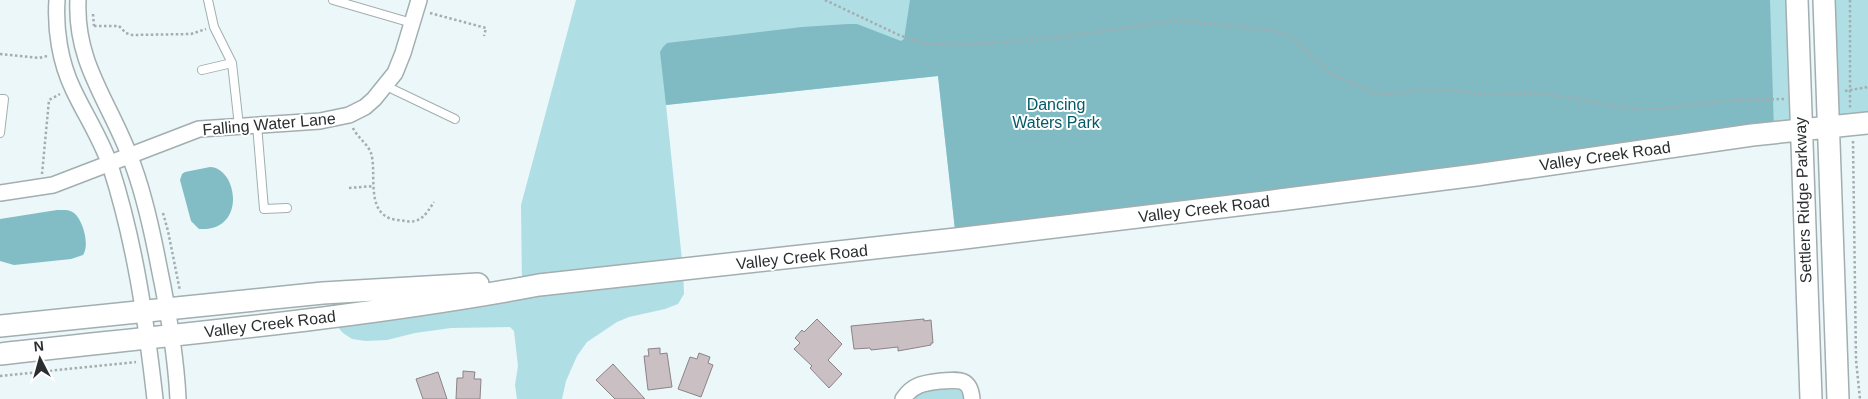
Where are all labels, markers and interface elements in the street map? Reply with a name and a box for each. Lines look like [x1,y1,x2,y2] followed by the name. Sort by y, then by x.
[1012,96,1101,131] park label: Dancing Waters Park
[202,110,336,138] street label: Falling Water Lane
[1792,117,1814,283] street label: Settlers Ridge Parkway
[1538,138,1672,174] street label: Valley Creek Road
[1137,193,1271,225] street label: Valley Creek Road
[735,242,869,272] street label: Valley Creek Road
[203,308,337,340] street label: Valley Creek Road
[15,334,65,384] north arrow
[33,338,45,355] text: N

